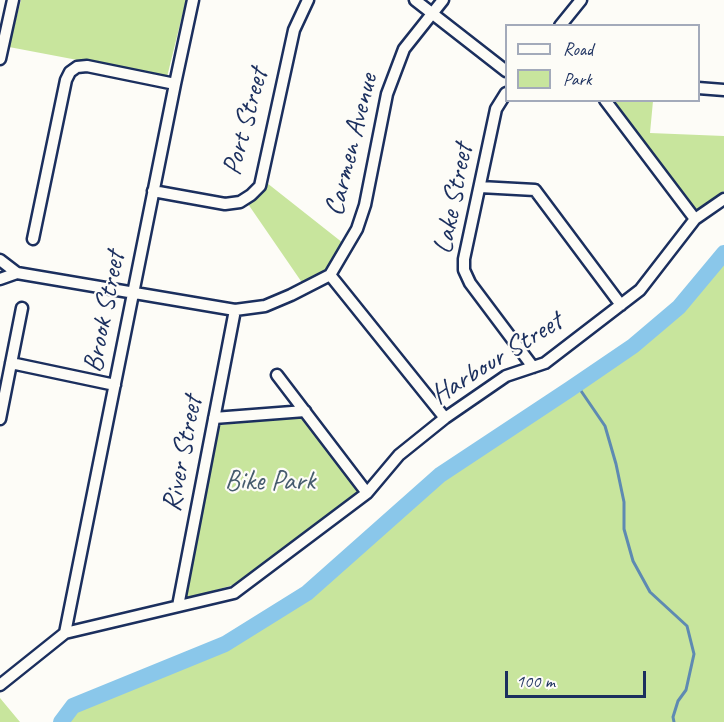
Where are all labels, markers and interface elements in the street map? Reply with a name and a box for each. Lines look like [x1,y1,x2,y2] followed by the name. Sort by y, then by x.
[505,24,700,102] legend
[563,38,593,60] text: Road
[216,65,276,179] street label: Port Street
[563,68,592,90] text: Park
[318,70,386,220] street label: Carmen Avenue
[427,141,481,257] street label: Lake Street
[77,249,133,375] street label: Brook Street
[425,305,569,413] street label: Harbour Street
[155,393,211,515] street label: River Street
[225,465,315,499] park label: Bike Park
[508,659,649,697] scale bar
[516,670,555,692] text: 100 m

